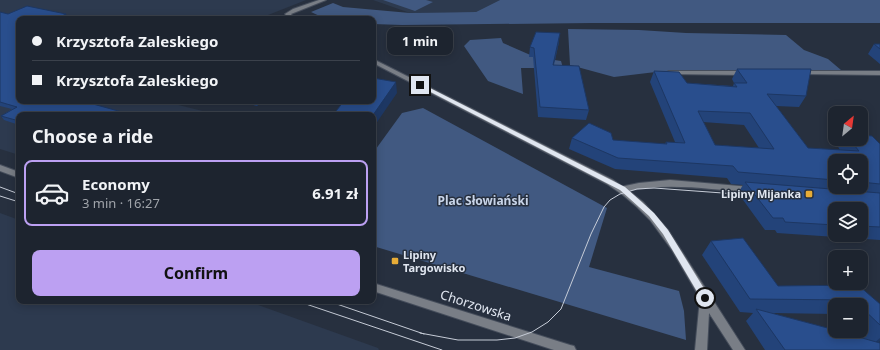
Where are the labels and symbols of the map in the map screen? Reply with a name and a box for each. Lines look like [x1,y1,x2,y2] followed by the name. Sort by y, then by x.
[387,27,453,55] callout: 1 min
[411,76,429,94] route end
[828,106,868,146] north arrow
[721,186,801,201] place label: Lipiny Mijanka
[804,189,814,199] marker: Lipiny Mijanka
[438,192,528,209] district label: Plac Słowiański
[403,247,466,275] place label: Lipiny Targowisko
[390,256,400,266] marker: Lipiny Targowisko
[438,285,514,325] street label: Chorzowska
[696,289,714,307] route start

